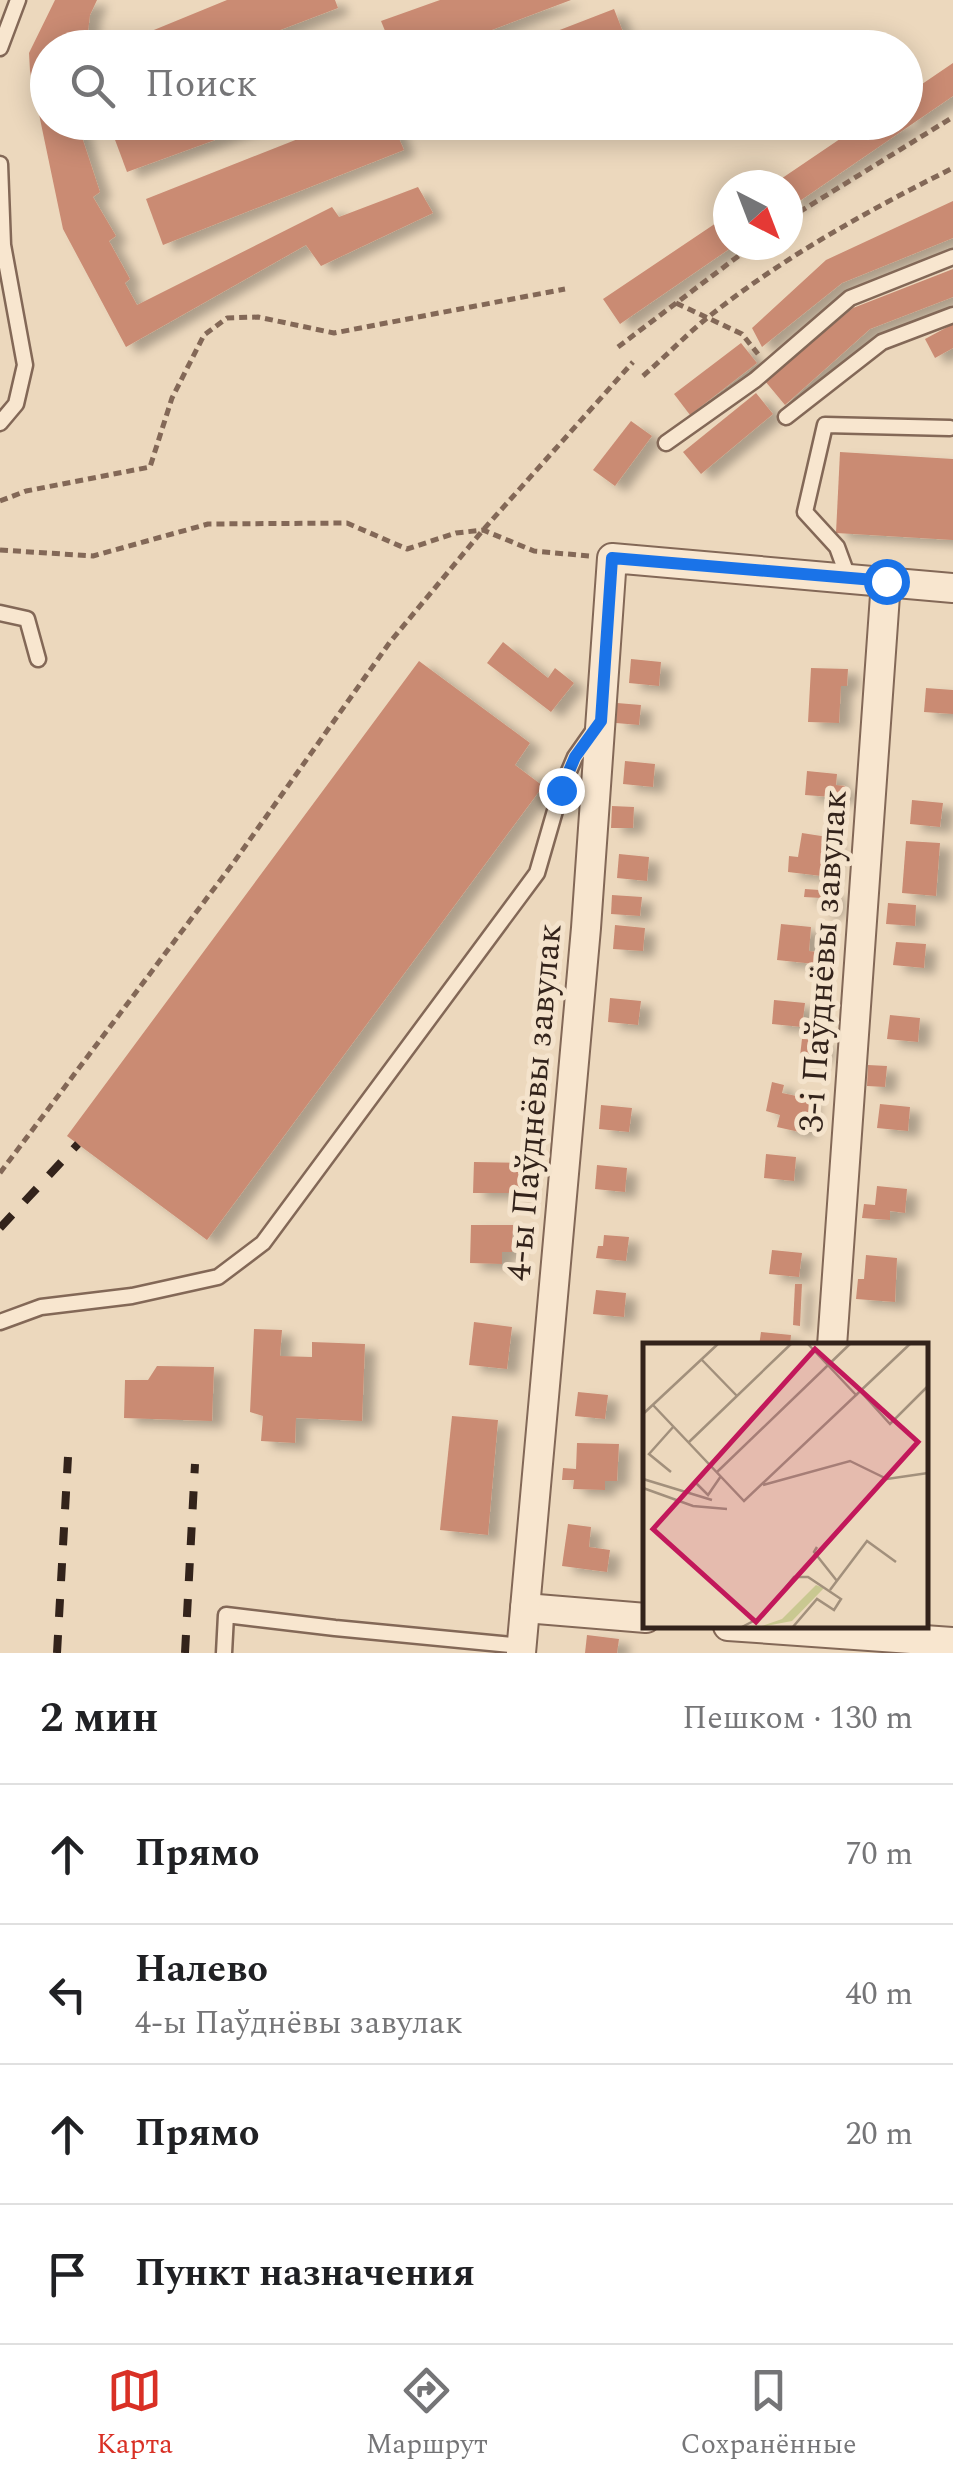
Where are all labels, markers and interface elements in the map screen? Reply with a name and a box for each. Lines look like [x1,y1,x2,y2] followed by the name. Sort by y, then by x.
[30,30,923,140] search box
[145,56,257,114] text: Поиск
[65,58,120,113] icon: search
[713,170,803,260] north arrow
[864,559,910,605] route start
[539,768,585,814] route end
[785,788,862,1134] street label: 3-і Паўднёвы завулак
[492,921,577,1283] street label: 4-ы Паўднёвы завулак
[643,1343,928,1628] inset map
[40,1687,158,1750] text: 2 мин
[682,1694,913,1743] text: Пешком · 130 m
[135,1825,260,1883] text: Прямо
[40,1827,95,1882] icon: ahead
[845,1830,913,1879] text: 70 m
[135,1941,268,1999] text: Налево
[40,1967,95,2022] icon: left
[845,1970,913,2019] text: 40 m
[135,1999,463,2048] text: 4-ы Паўднёвы завулак
[135,2105,260,2163] text: Прямо
[40,2107,95,2162] icon: ahead
[845,2110,913,2159] text: 20 m
[135,2245,475,2303] text: Пункт назначения
[40,2247,95,2302] icon: arrive
[96,2363,173,2466] tab: Карта
[366,2363,488,2466] tab: Маршрут
[680,2363,857,2466] tab: Сохранённые

